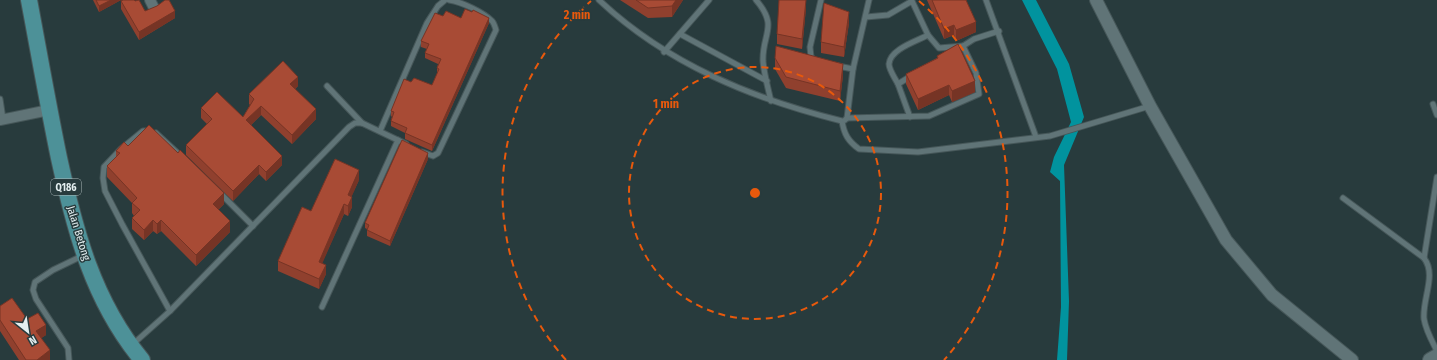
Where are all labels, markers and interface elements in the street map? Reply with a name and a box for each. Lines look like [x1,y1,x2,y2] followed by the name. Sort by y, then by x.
[563,8,590,22] text: 2 min
[653,97,679,111] text: 1 min
[51,179,81,195] road number: Q186
[748,186,762,200] centre of rings
[64,204,93,263] street label: Jalan Betong
[8,312,48,352] north arrow
[27,333,39,348] text: N

